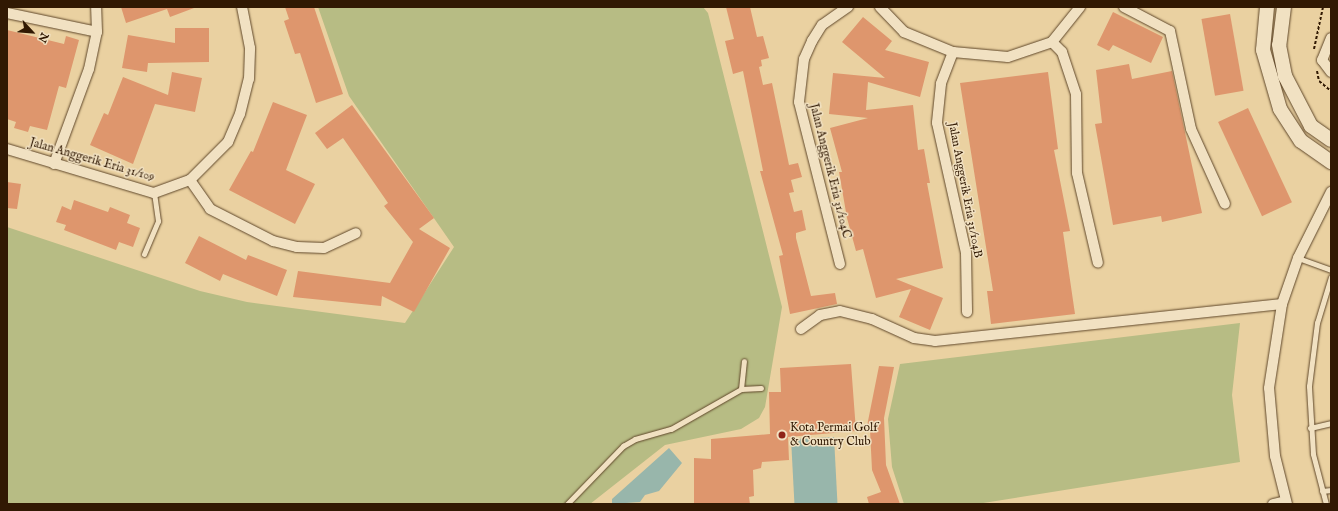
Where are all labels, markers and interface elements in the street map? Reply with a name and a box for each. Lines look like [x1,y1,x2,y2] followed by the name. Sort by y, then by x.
[12,12,52,52] north arrow
[34,30,51,45] text: N
[806,102,854,240] street label: Jalan Anggerik Eria 31/104C
[945,121,985,259] street label: Jalan Anggerik Eria 31/104B
[28,135,156,185] street label: Jalan Anggerik Eria 31/109
[790,421,878,449] place label: Kota Permai Golf & Country Club
[777,430,787,440] marker: Kota Permai Golf & Country Club

